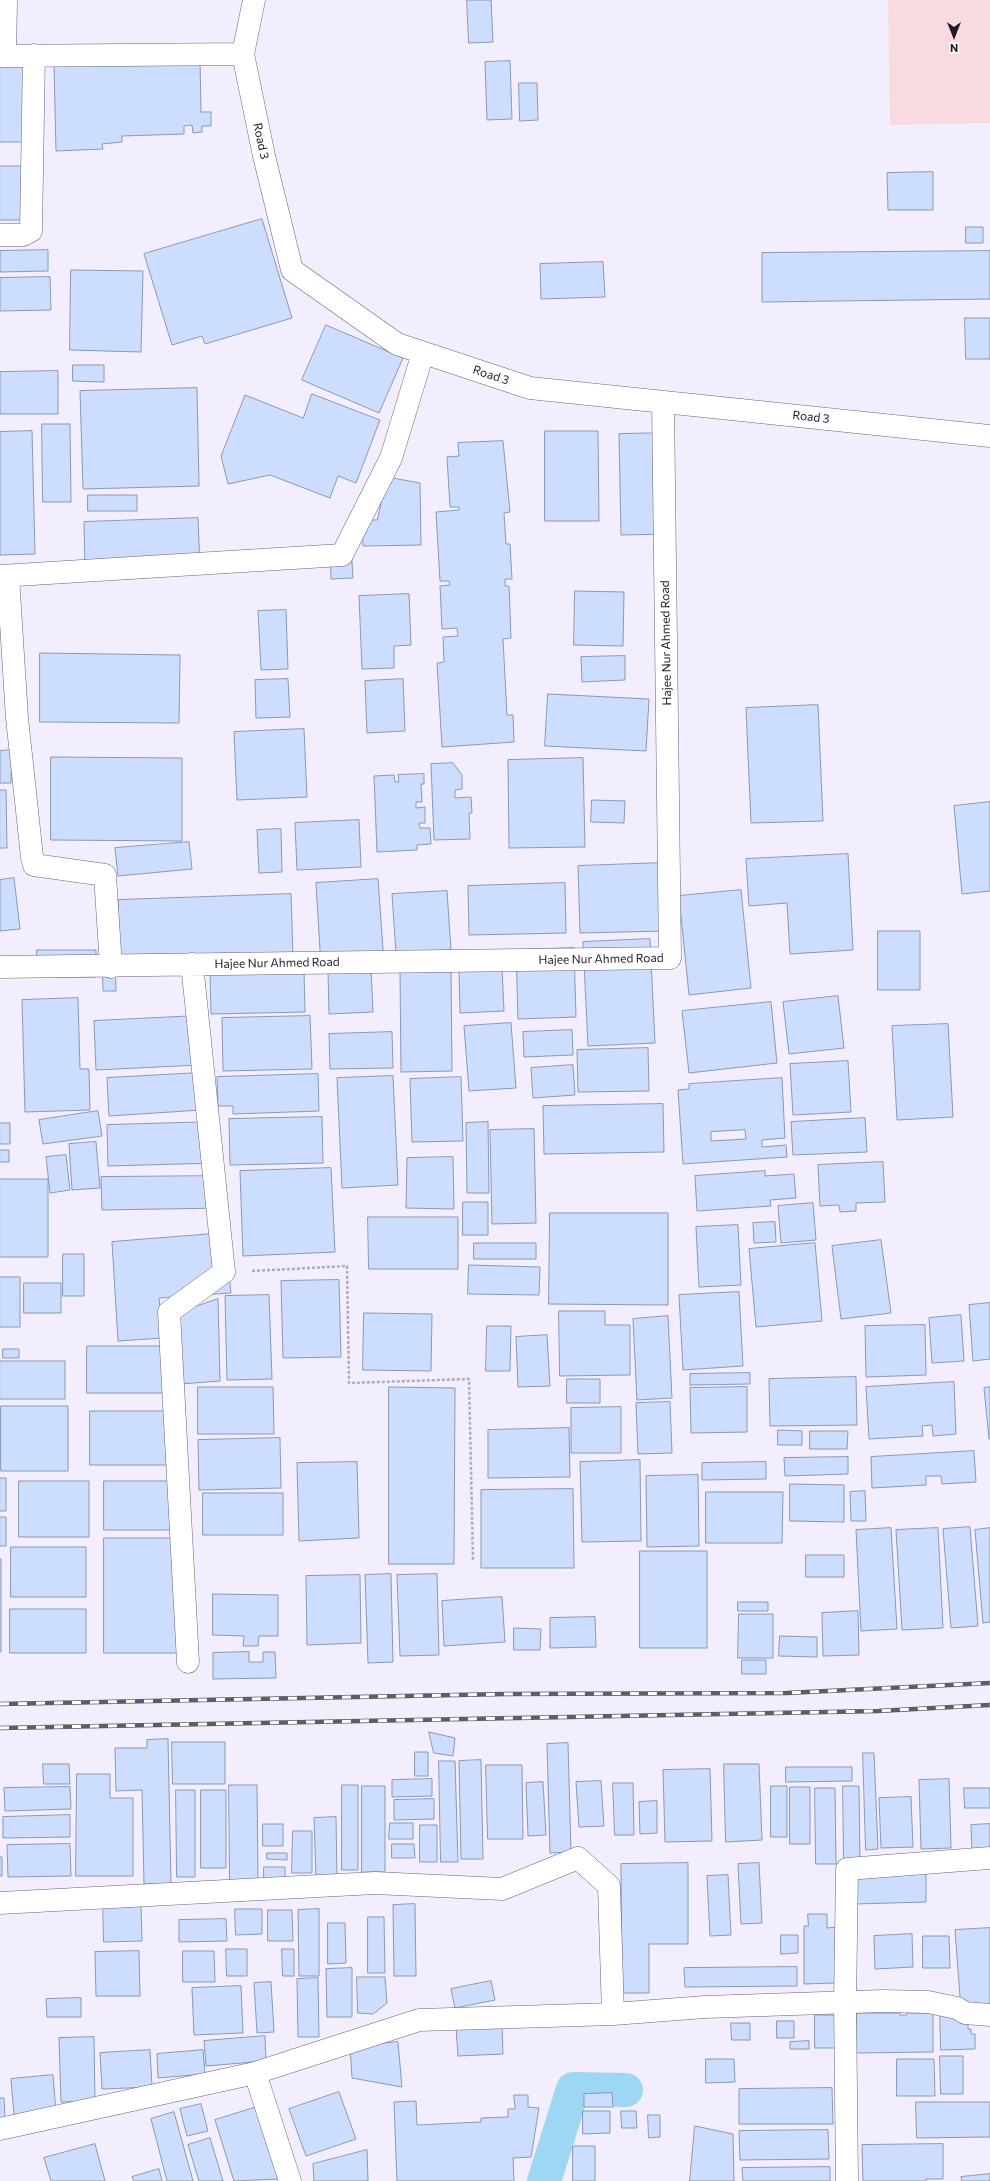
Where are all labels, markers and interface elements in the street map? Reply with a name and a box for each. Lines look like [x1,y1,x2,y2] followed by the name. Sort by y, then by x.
[934,16,974,56] north arrow
[950,42,958,55] text: N
[250,121,272,161] street label: Road 3
[471,362,511,388] street label: Road 3
[792,408,830,426] street label: Road 3
[658,580,674,706] street label: Hajee Nur Ahmed Road
[538,951,664,967] street label: Hajee Nur Ahmed Road
[214,955,340,971] street label: Hajee Nur Ahmed Road

